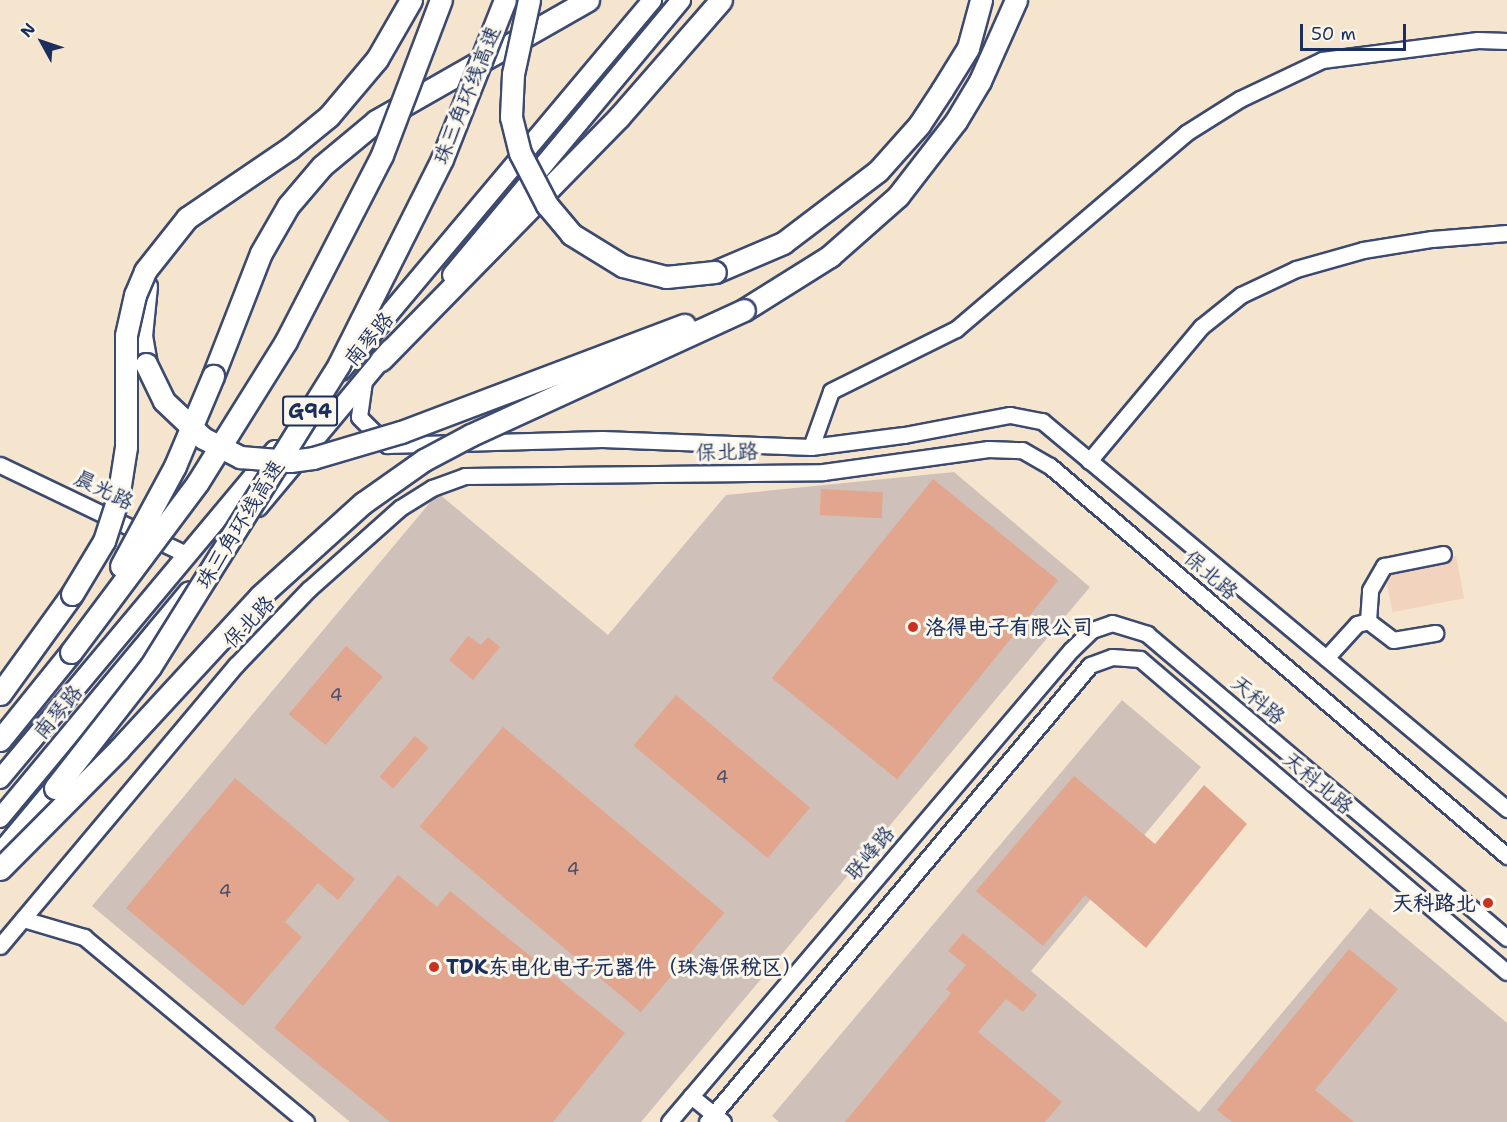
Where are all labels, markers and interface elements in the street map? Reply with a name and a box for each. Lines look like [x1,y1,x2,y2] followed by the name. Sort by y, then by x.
[12,12,72,72] north arrow
[1303,12,1410,50] scale bar
[16,18,40,42] text: N
[428,22,506,168] street label: 珠三角环线高速
[1311,22,1356,46] text: 50 m
[339,307,399,371] street label: 南琴路
[282,394,338,428] road number: G94
[695,439,759,465] street label: 保北路
[190,455,290,593] street label: 珠三角环线高速
[70,465,138,515] street label: 晨光路
[1179,545,1243,605] street label: 保北路
[218,591,280,653] street label: 保北路
[925,614,1093,640] place label: 洛得电子有限公司
[906,620,920,634] marker: 洛得电子有限公司
[1226,670,1290,730] street label: 天科路
[28,680,88,744] street label: 南琴路
[330,684,342,706] house number: 4
[1278,746,1358,820] street label: 天科北路
[716,766,728,788] house number: 4
[840,821,900,885] street label: 联峰路
[567,858,579,880] house number: 4
[219,880,231,902] house number: 4
[1392,890,1476,916] place label: 天科路北
[1481,896,1495,910] marker: 天科路北
[446,954,803,980] place label: TDK东电化电子元器件（珠海保税区）
[427,960,441,974] marker: TDK东电化电子元器件（珠海保税区）

